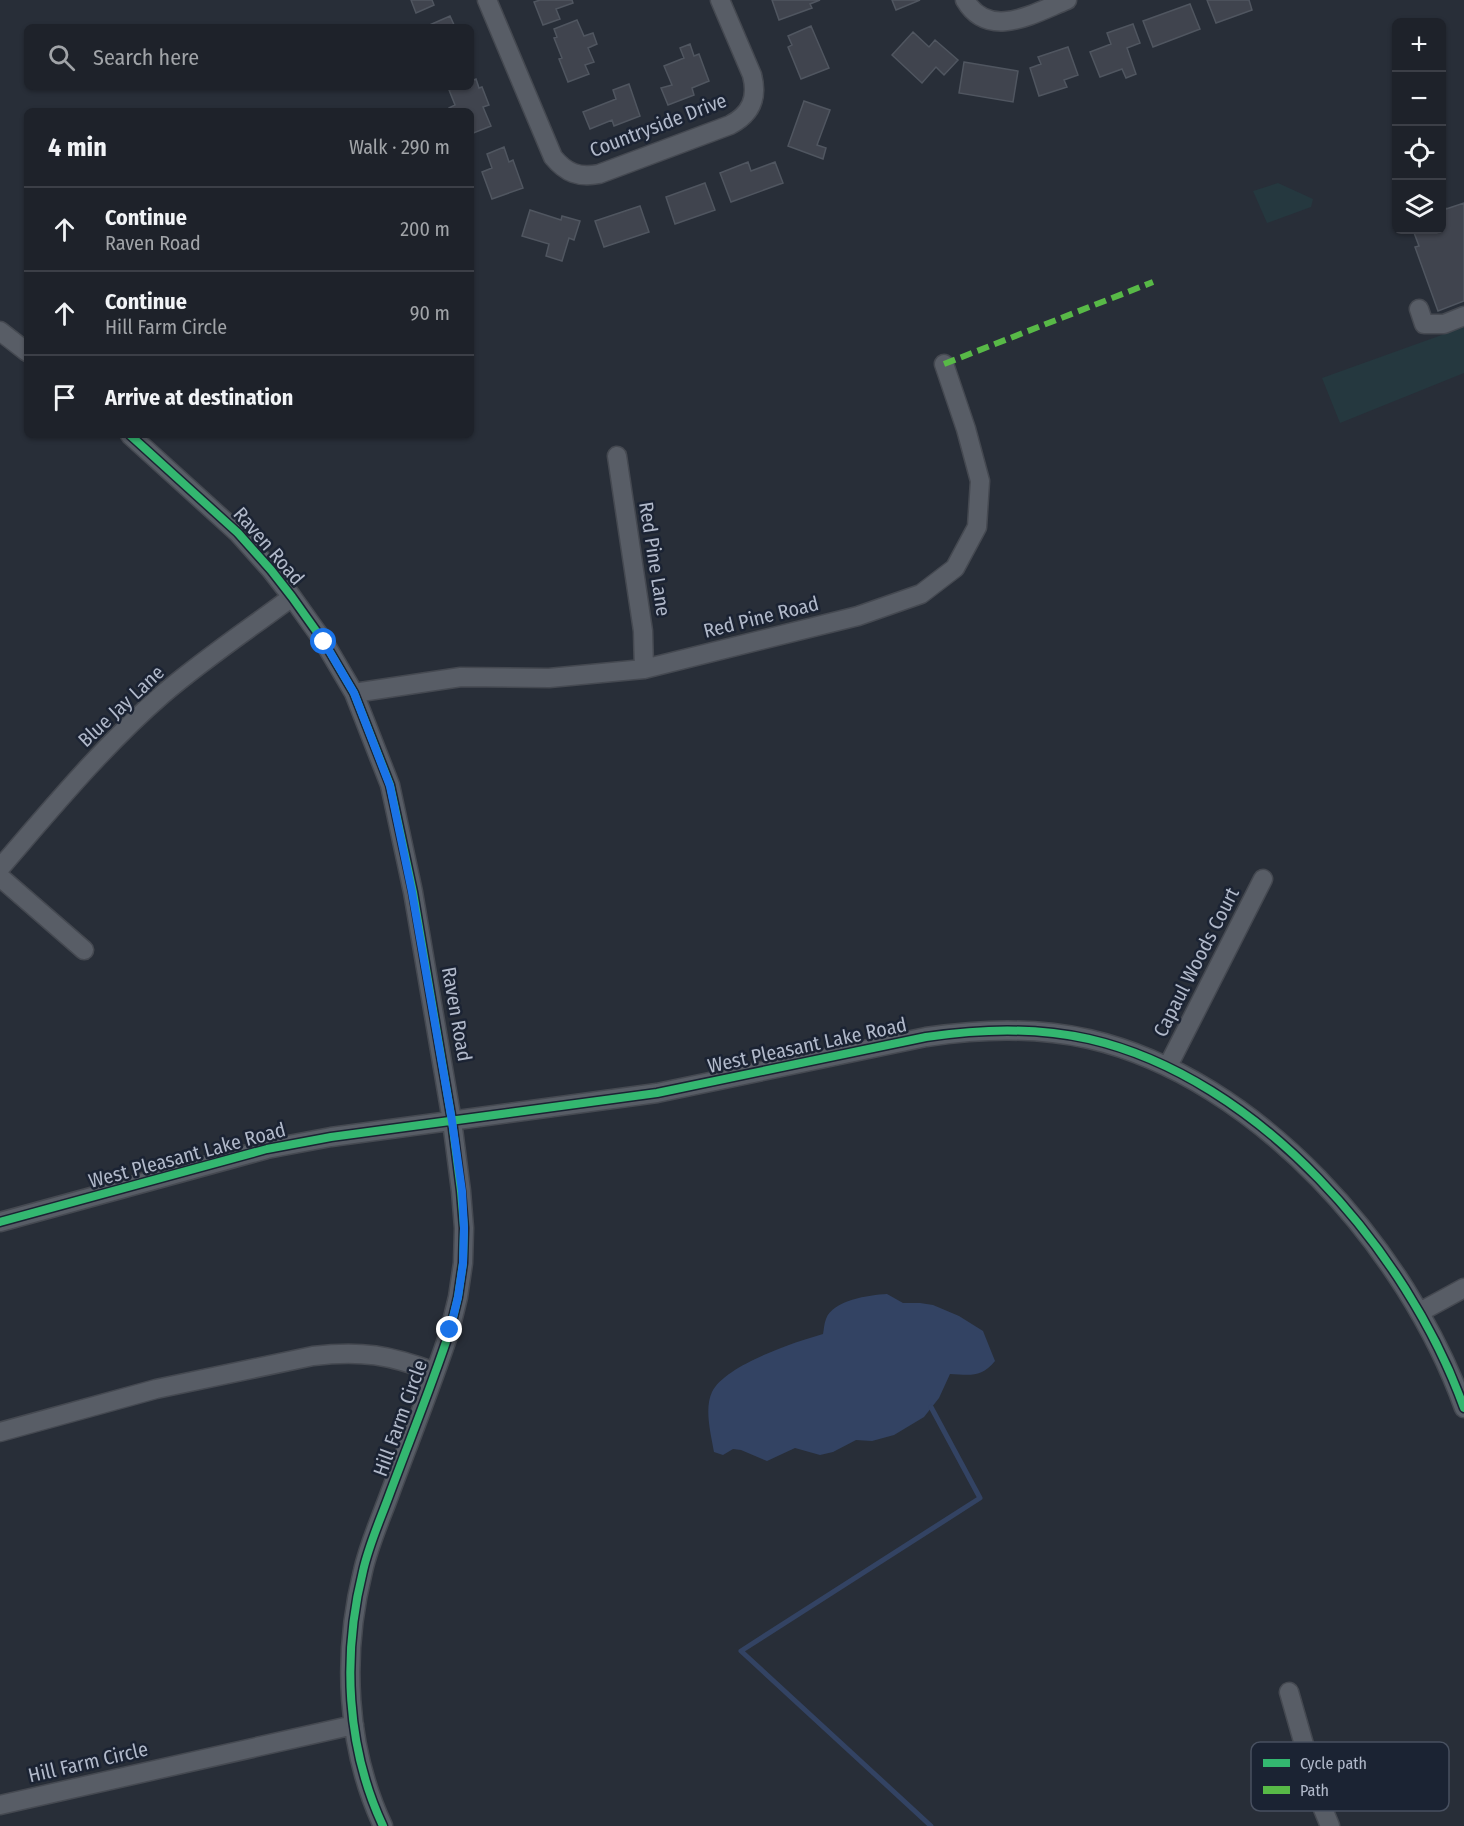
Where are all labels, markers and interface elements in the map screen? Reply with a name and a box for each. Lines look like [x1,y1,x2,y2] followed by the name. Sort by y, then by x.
[1392,18,1446,234] map controls
[1392,18,1446,72] button: +
[24,24,474,90] search box
[45,41,78,74] icon: search
[93,44,199,71] text: Search here
[1392,72,1446,126] button: −
[586,88,730,162] street label: Countryside Drive
[1392,126,1446,180] button: locate
[48,132,107,163] text: 4 min
[349,135,450,159] text: Walk · 290 m
[1392,180,1446,234] button: layers
[105,204,187,231] text: Continue
[48,213,81,246] icon: ahead
[400,217,450,241] text: 200 m
[105,231,201,255] text: Raven Road
[105,288,187,315] text: Continue
[48,297,81,330] icon: ahead
[410,301,450,325] text: 90 m
[105,315,227,339] text: Hill Farm Circle
[48,381,81,414] icon: arrive
[105,384,293,411] text: Arrive at destination
[634,500,676,618] street label: Red Pine Lane
[229,502,309,590] street label: Raven Road
[701,591,821,643] street label: Red Pine Road
[310,628,336,654] route start
[73,660,169,752] street label: Blue Jay Lane
[1148,883,1244,1041] street label: Capaul Woods Court
[437,965,477,1063] street label: Raven Road
[705,1012,909,1078] street label: West Pleasant Lake Road
[86,1117,288,1193] street label: West Pleasant Lake Road
[436,1316,462,1342] route end
[368,1357,432,1479] street label: Hill Farm Circle
[26,1737,150,1787] street label: Hill Farm Circle
[1251,1742,1449,1811] legend
[1300,1754,1367,1773] text: Cycle path
[1300,1781,1329,1800] text: Path

